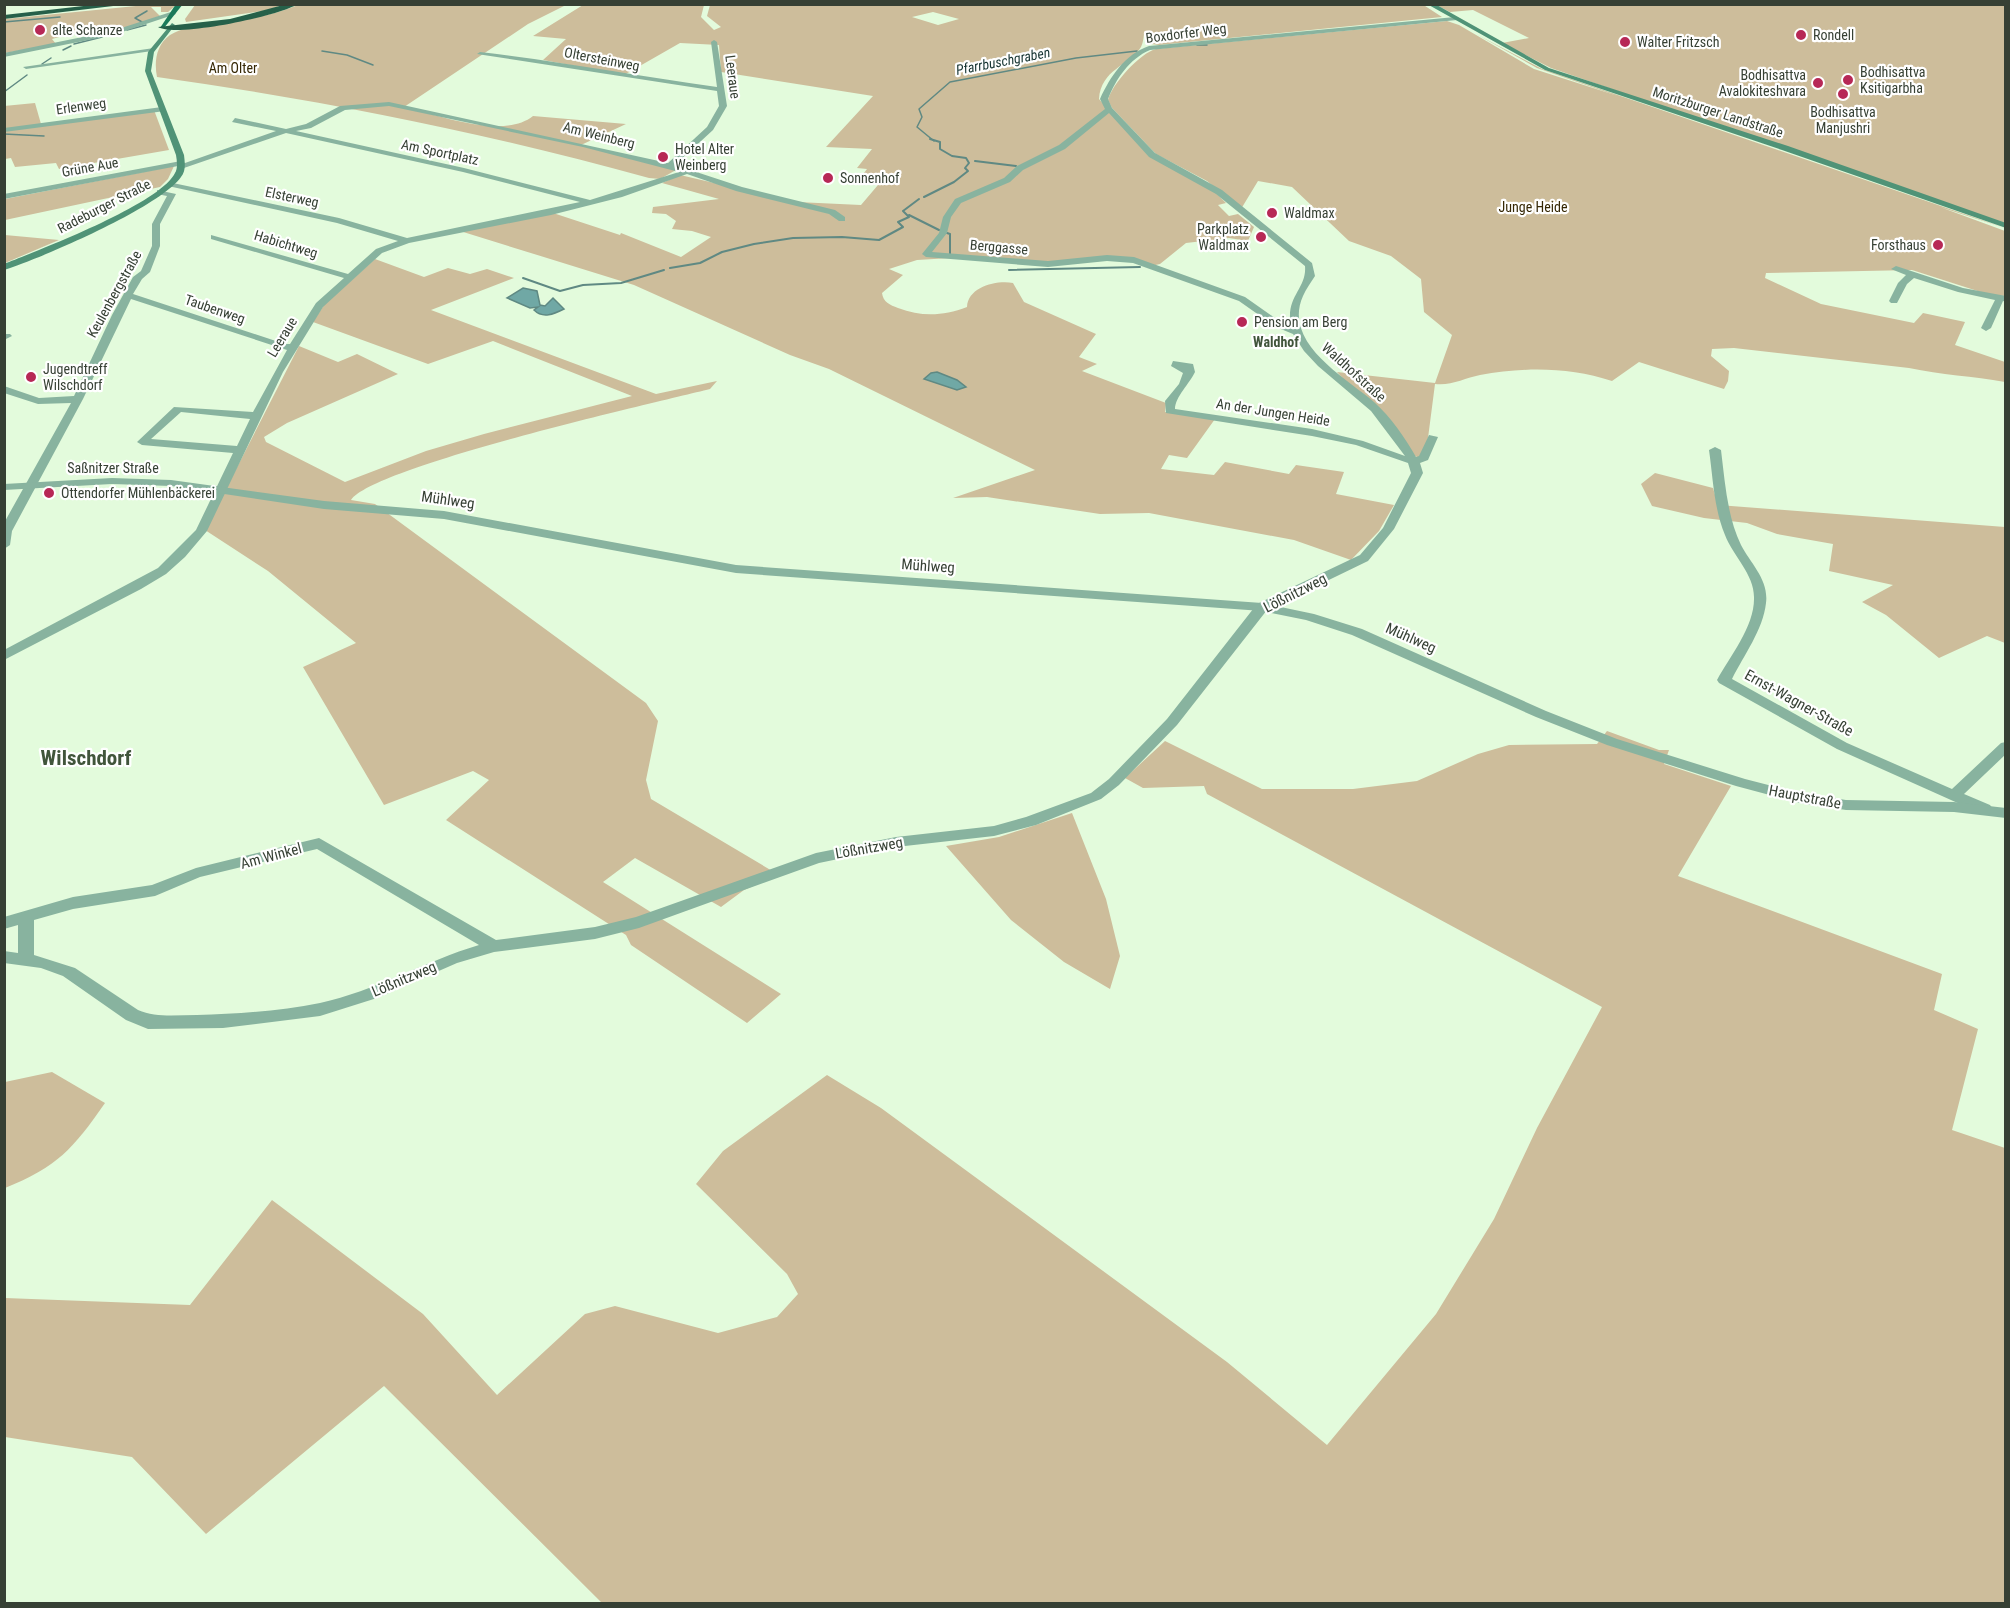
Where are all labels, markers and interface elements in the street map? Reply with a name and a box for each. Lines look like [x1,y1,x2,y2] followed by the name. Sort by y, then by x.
[1145,20,1227,46] street label: Boxdorfer Weg
[52,22,123,38] place label: alte Schanze
[33,23,47,37] marker: alte Schanze
[1813,27,1854,43] place label: Rondell
[1794,28,1808,42] marker: Rondell
[1637,34,1719,50] place label: Walter Fritzsch
[1618,35,1632,49] marker: Walter Fritzsch
[563,44,641,74] street label: Oltersteinweg
[955,44,1051,78] water label: Pfarrbuschgraben
[722,54,744,100] street label: Leeraue
[209,60,257,76] park label: Am Olter
[1860,64,1926,96] place label: Bodhisattva Ksitigarbha
[1719,67,1806,99] place label: Bodhisattva Avalokiteshvara
[1841,73,1855,87] marker: Bodhisattva Ksitigarbha
[1811,76,1825,90] marker: Bodhisattva Avalokiteshvara
[1651,83,1786,141] street label: Moritzburger Landstraße
[1836,87,1850,101] marker: Bodhisattva Manjushri
[55,95,107,117] street label: Erlenweg
[1810,104,1876,136] place label: Bodhisattva Manjushri
[561,118,637,152] street label: Am Weinberg
[400,136,480,168] street label: Am Sportplatz
[675,141,734,173] place label: Hotel Alter Weinberg
[656,150,670,164] marker: Hotel Alter Weinberg
[60,154,120,180] street label: Grüne Aue
[840,170,900,186] place label: Sonnenhof
[821,171,835,185] marker: Sonnenhof
[55,175,154,236] street label: Radeburger Straße
[264,184,320,210] street label: Elsterweg
[1499,199,1568,215] park label: Junge Heide
[1284,205,1335,221] place label: Waldmax
[1265,206,1279,220] marker: Waldmax
[1197,221,1249,253] place label: Parkplatz Waldmax
[252,227,320,261] street label: Habichtweg
[1254,230,1268,244] marker: Parkplatz Waldmax
[969,236,1029,258] street label: Berggasse
[1871,237,1926,253] place label: Forsthaus
[1931,238,1945,252] marker: Forsthaus
[84,247,145,340] street label: Keulenbergstraße
[183,291,247,327] street label: Taubenweg
[264,314,300,360] street label: Leeraue
[1254,314,1347,330] place label: Pension am Berg
[1235,315,1249,329] marker: Pension am Berg
[1253,334,1299,350] district label: Waldhof
[1319,339,1390,405] street label: Waldhofstraße
[43,361,108,393] place label: Jugendtreff Wilschdorf
[24,370,38,384] marker: Jugendtreff Wilschdorf
[1215,395,1331,429] street label: An der Jungen Heide
[67,460,159,476] street label: Saßnitzer Straße
[61,485,215,501] place label: Ottendorfer Mühlenbäckerei
[42,486,56,500] marker: Ottendorfer Mühlenbäckerei
[420,487,476,513] street label: Mühlweg
[901,555,955,577] street label: Mühlweg
[1260,569,1330,617] street label: Lößnitzweg
[1383,619,1439,657] street label: Mühlweg
[1742,666,1856,740] street label: Ernst-Wagner-Straße
[41,746,131,770] district label: Wilschdorf
[1767,781,1843,813] street label: Hauptstraße
[834,833,904,863] street label: Lößnitzweg
[238,839,304,873] street label: Am Winkel
[369,957,439,1001] street label: Lößnitzweg

